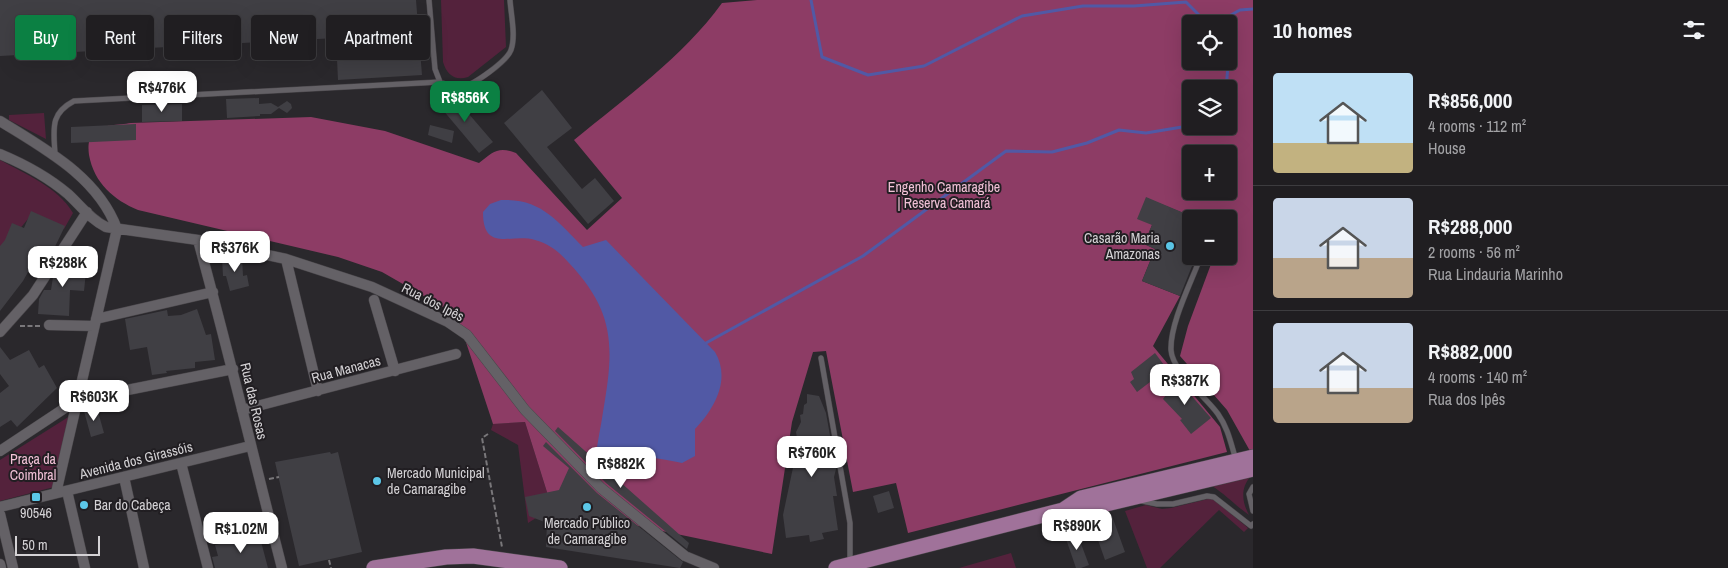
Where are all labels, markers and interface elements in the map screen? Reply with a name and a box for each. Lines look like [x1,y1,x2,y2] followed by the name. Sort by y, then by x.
[15,15,76,60] chip: Buy
[86,15,154,60] chip: Rent
[164,15,241,60] chip: Filters
[251,15,316,60] chip: New
[326,15,430,60] chip: Apartment
[1182,15,1237,265] map controls
[1182,15,1237,70] button: locate
[1273,16,1352,45] text: 10 homes
[1680,16,1708,44] icon: filters
[121,70,203,113] pin: R$476K
[138,76,186,98] text: R$476K
[424,80,506,123] pin: R$856K
[1182,80,1237,135] button: layers
[441,86,489,108] text: R$856K
[1428,86,1512,115] text: R$856,000
[1313,93,1373,153] icon: home
[1428,115,1526,137] text: 4 rooms · 112 m²
[1428,137,1466,159] text: House
[1182,145,1237,200] button: +
[888,178,1000,212] park label: Engenho Camaragibe | Reserva Camará
[1182,210,1237,265] button: −
[1428,212,1512,241] text: R$288,000
[1313,218,1373,278] icon: home
[1084,229,1161,263] place label: Casarão Maria Amazonas
[194,230,276,273] pin: R$376K
[211,236,259,258] text: R$376K
[1164,240,1176,252] marker: Casarão Maria Amazonas
[1428,241,1520,263] text: 2 rooms · 56 m²
[22,246,104,288] pin: R$288K
[39,251,87,273] text: R$288K
[1428,263,1563,285] text: Rua Lindauria Marinho
[399,279,467,325] street label: Rua dos Ipês
[1428,337,1512,366] text: R$882,000
[1313,343,1373,403] icon: home
[309,351,383,387] street label: Rua Manacas
[236,361,272,442] street label: Rua das Rosas
[1144,364,1226,406] pin: R$387K
[1428,366,1527,388] text: 4 rooms · 140 m²
[1161,369,1209,391] text: R$387K
[53,380,135,422] pin: R$603K
[70,385,118,407] text: R$603K
[1428,388,1505,410] text: Rua dos Ipês
[771,436,853,478] pin: R$760K
[77,437,195,483] street label: Avenida dos Girassóis
[788,441,836,463] text: R$760K
[580,446,662,489] pin: R$882K
[10,450,57,484] park label: Praça da Coimbral
[597,452,645,474] text: R$882K
[387,464,485,498] place label: Mercado Municipal de Camaragibe
[371,475,383,487] marker: Mercado Municipal de Camaragibe
[30,491,42,503] marker: 90546
[94,496,171,514] place label: Bar do Cabeça
[78,499,90,511] marker: Bar do Cabeça
[581,501,593,513] marker: Mercado Público de Camaragibe
[20,504,52,522] place label: 90546
[1036,508,1118,551] pin: R$890K
[195,512,287,554] pin: R$1.02M
[544,514,630,548] place label: Mercado Público de Camaragibe
[1053,514,1101,536] text: R$890K
[214,517,268,539] text: R$1.02M
[15,533,100,556] scale bar
[22,536,48,554] text: 50 m

